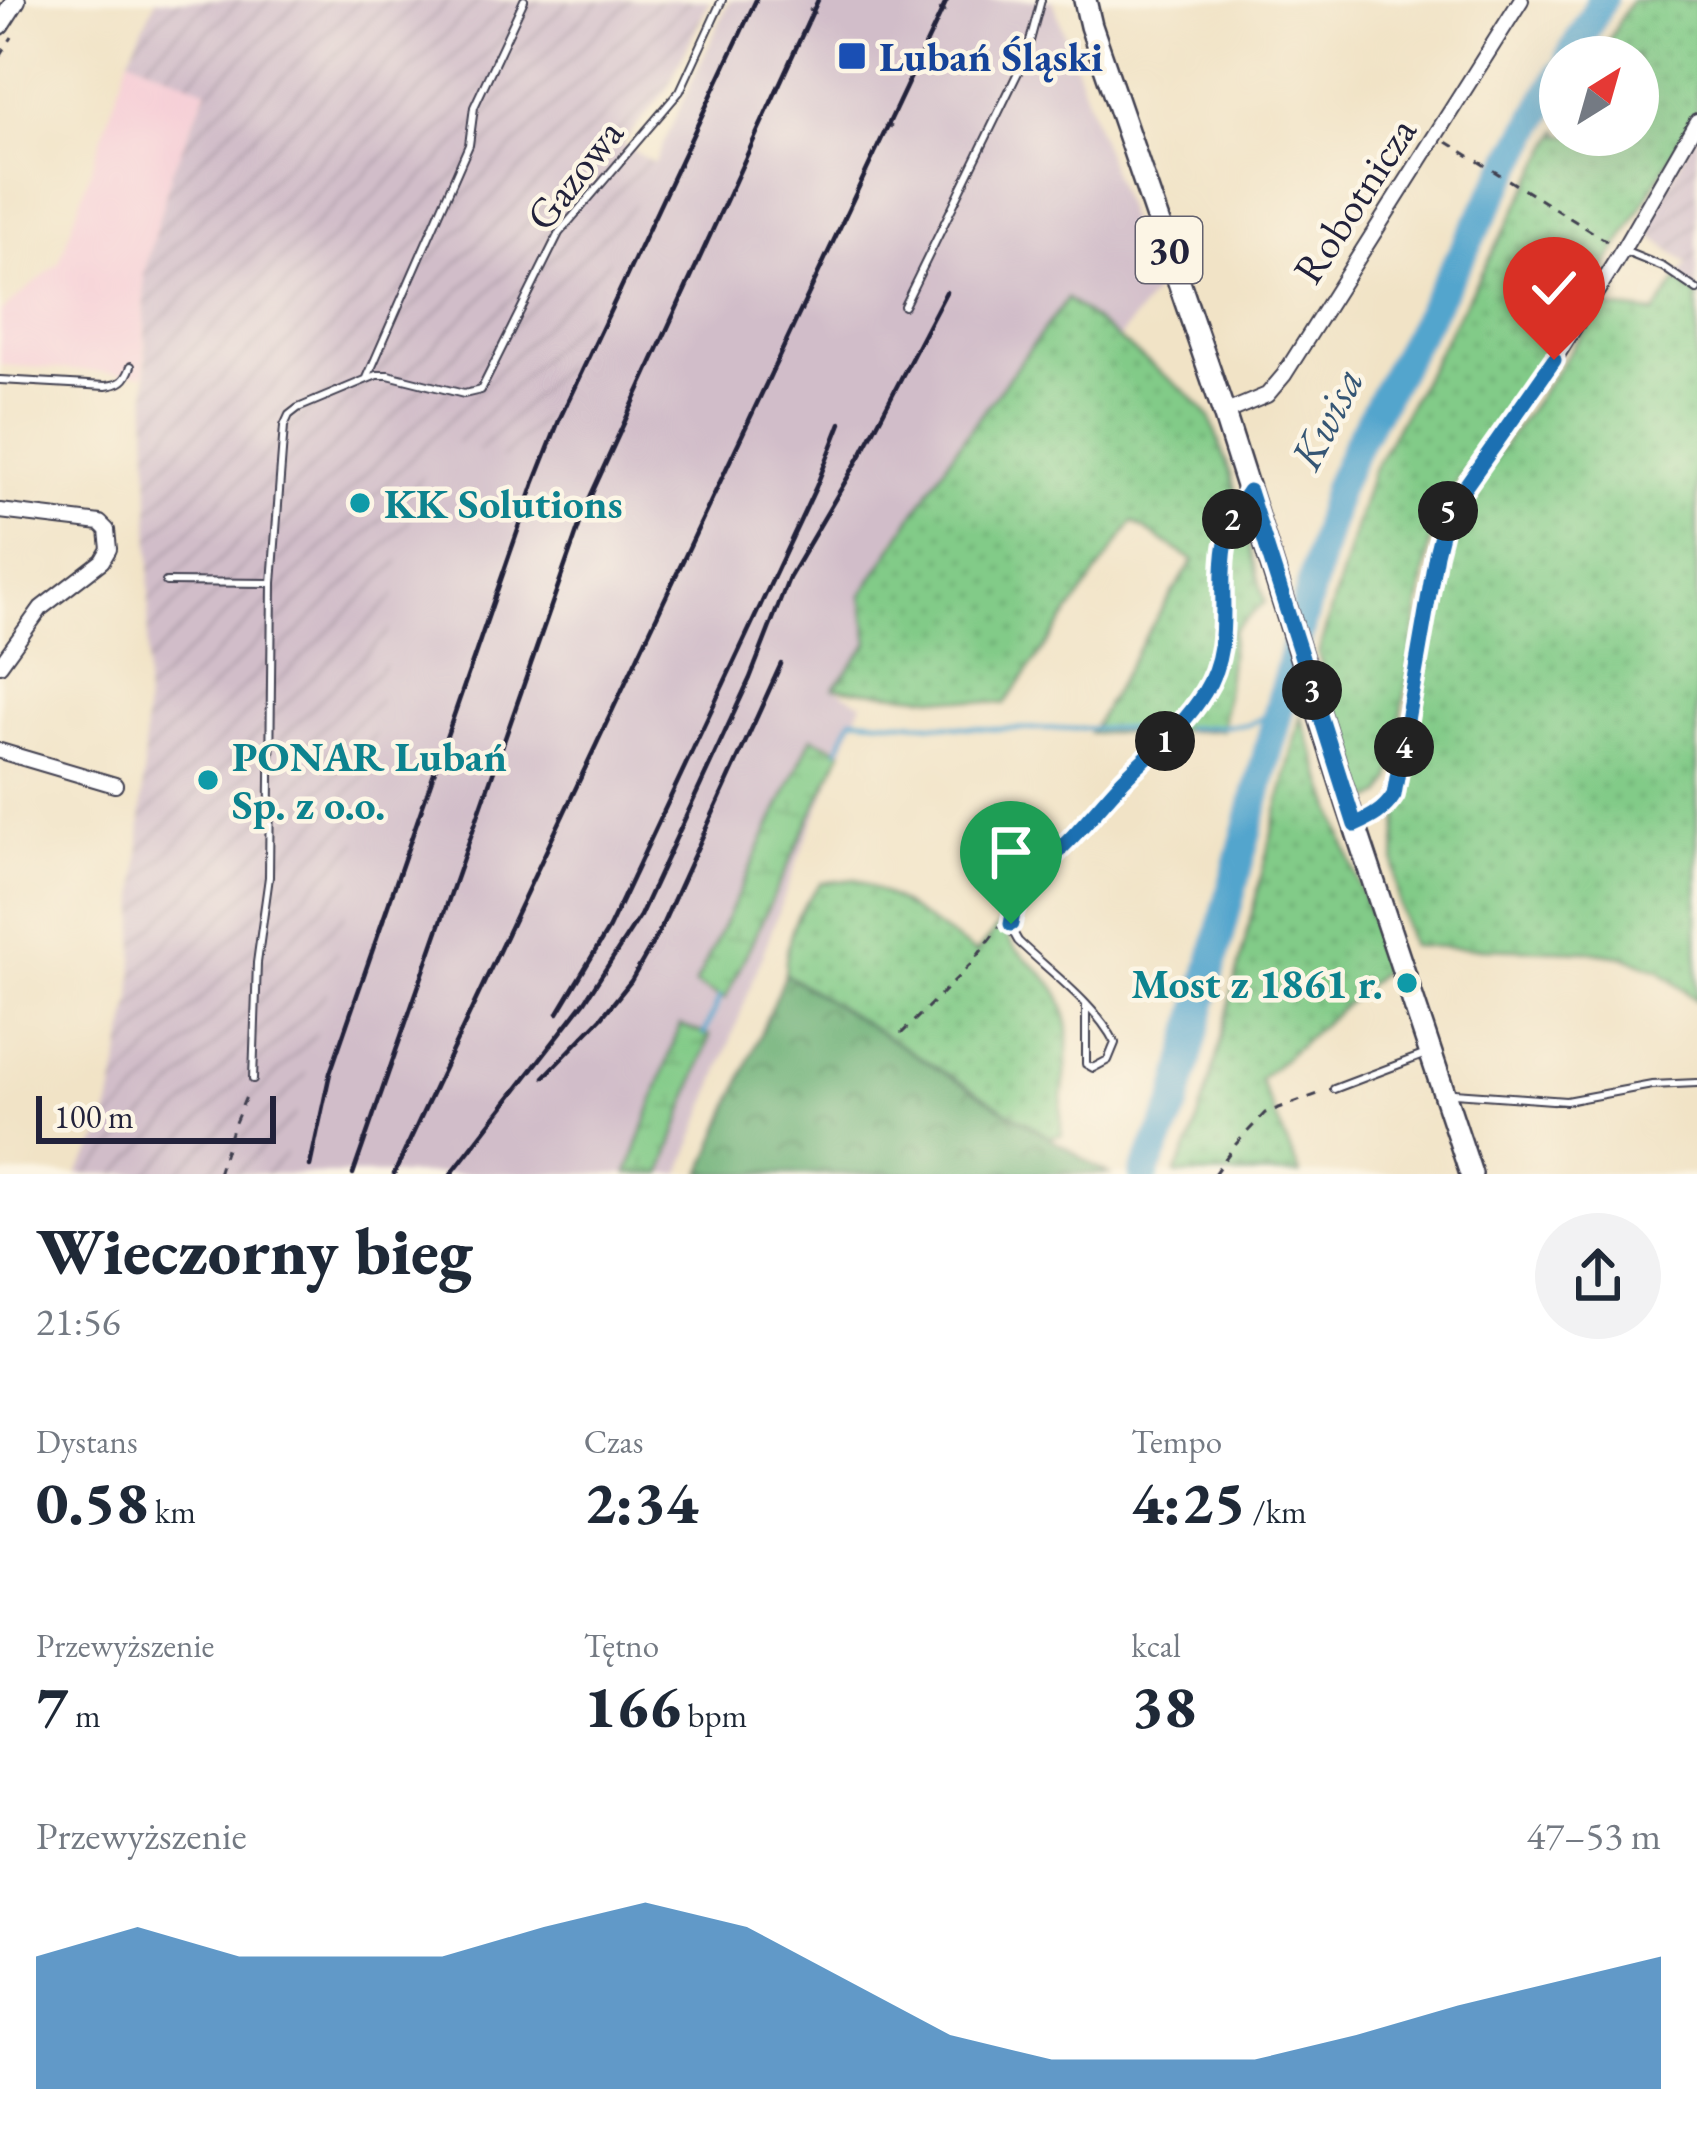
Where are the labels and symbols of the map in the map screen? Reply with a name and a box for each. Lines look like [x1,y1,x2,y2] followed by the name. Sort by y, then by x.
[879,29,1103,84] place label: Lubań Śląski
[1539,36,1659,156] north arrow
[836,40,868,72] marker: Lubań Śląski
[1280,106,1429,294] street label: Robotnicza
[513,107,635,241] street label: Gazowa
[1136,217,1202,283] road number: 30
[1503,237,1605,360] pin
[1275,357,1376,480] water label: Kwisa
[384,476,623,531] place label: KK Solutions
[1418,481,1478,541] pin: 5
[1202,489,1262,549] pin: 2
[347,490,373,516] marker: KK Solutions
[1282,660,1342,720] pin: 3
[1135,711,1195,771] pin: 1
[1374,717,1434,777] pin: 4
[232,729,507,832] place label: PONAR Lubań Sp. z o.o.
[195,767,221,793] marker: PONAR Lubań Sp. z o.o.
[960,801,1062,924] pin
[1131,956,1383,1011] place label: Most z 1861 r.
[1394,970,1420,996] marker: Most z 1861 r.
[36,1090,276,1143] scale bar

